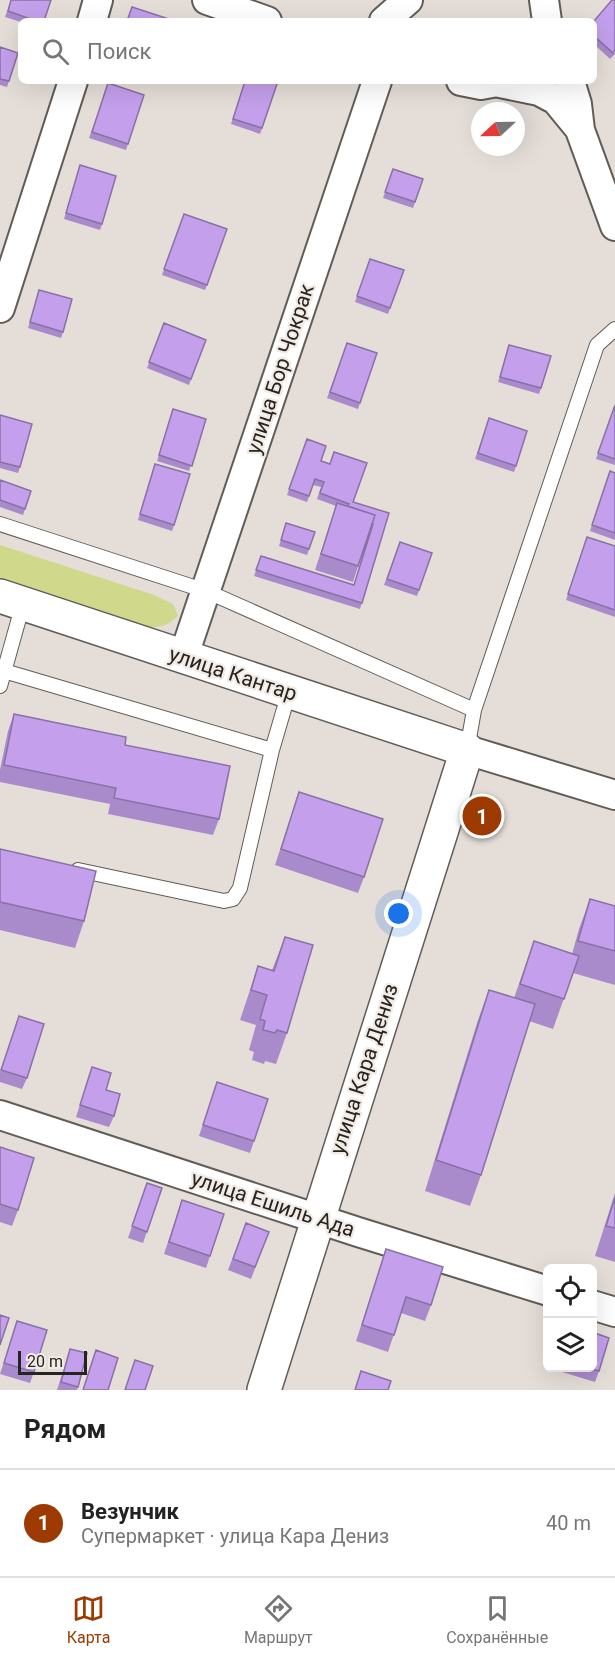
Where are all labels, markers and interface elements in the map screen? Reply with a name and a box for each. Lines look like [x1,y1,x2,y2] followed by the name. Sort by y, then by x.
[18,18,597,84] search box
[39,35,72,68] icon: search
[87,39,151,64] text: Поиск
[471,102,525,156] north arrow
[241,280,319,457] street label: улица Бор Чокрак
[166,642,300,706] street label: улица Кантар
[462,794,502,838] pin: 1
[384,899,413,928] your location
[325,981,403,1157] street label: улица Кара Дениз
[188,1166,358,1242] street label: улица Ешиль Ада
[543,1264,597,1372] map controls
[543,1264,597,1318] button: locate
[543,1318,597,1372] button: layers
[18,1348,87,1376] scale bar
[27,1352,63,1371] text: 20 m
[24,1414,106,1444] text: Рядом
[81,1499,179,1524] text: Везунчик
[38,1511,49,1535] text: 1
[546,1511,591,1535] text: 40 m
[81,1524,389,1548] text: Супермаркет · улица Кара Дениз
[67,1592,110,1647] tab: Карта
[244,1592,313,1647] tab: Маршрут
[446,1592,548,1647] tab: Сохранённые

